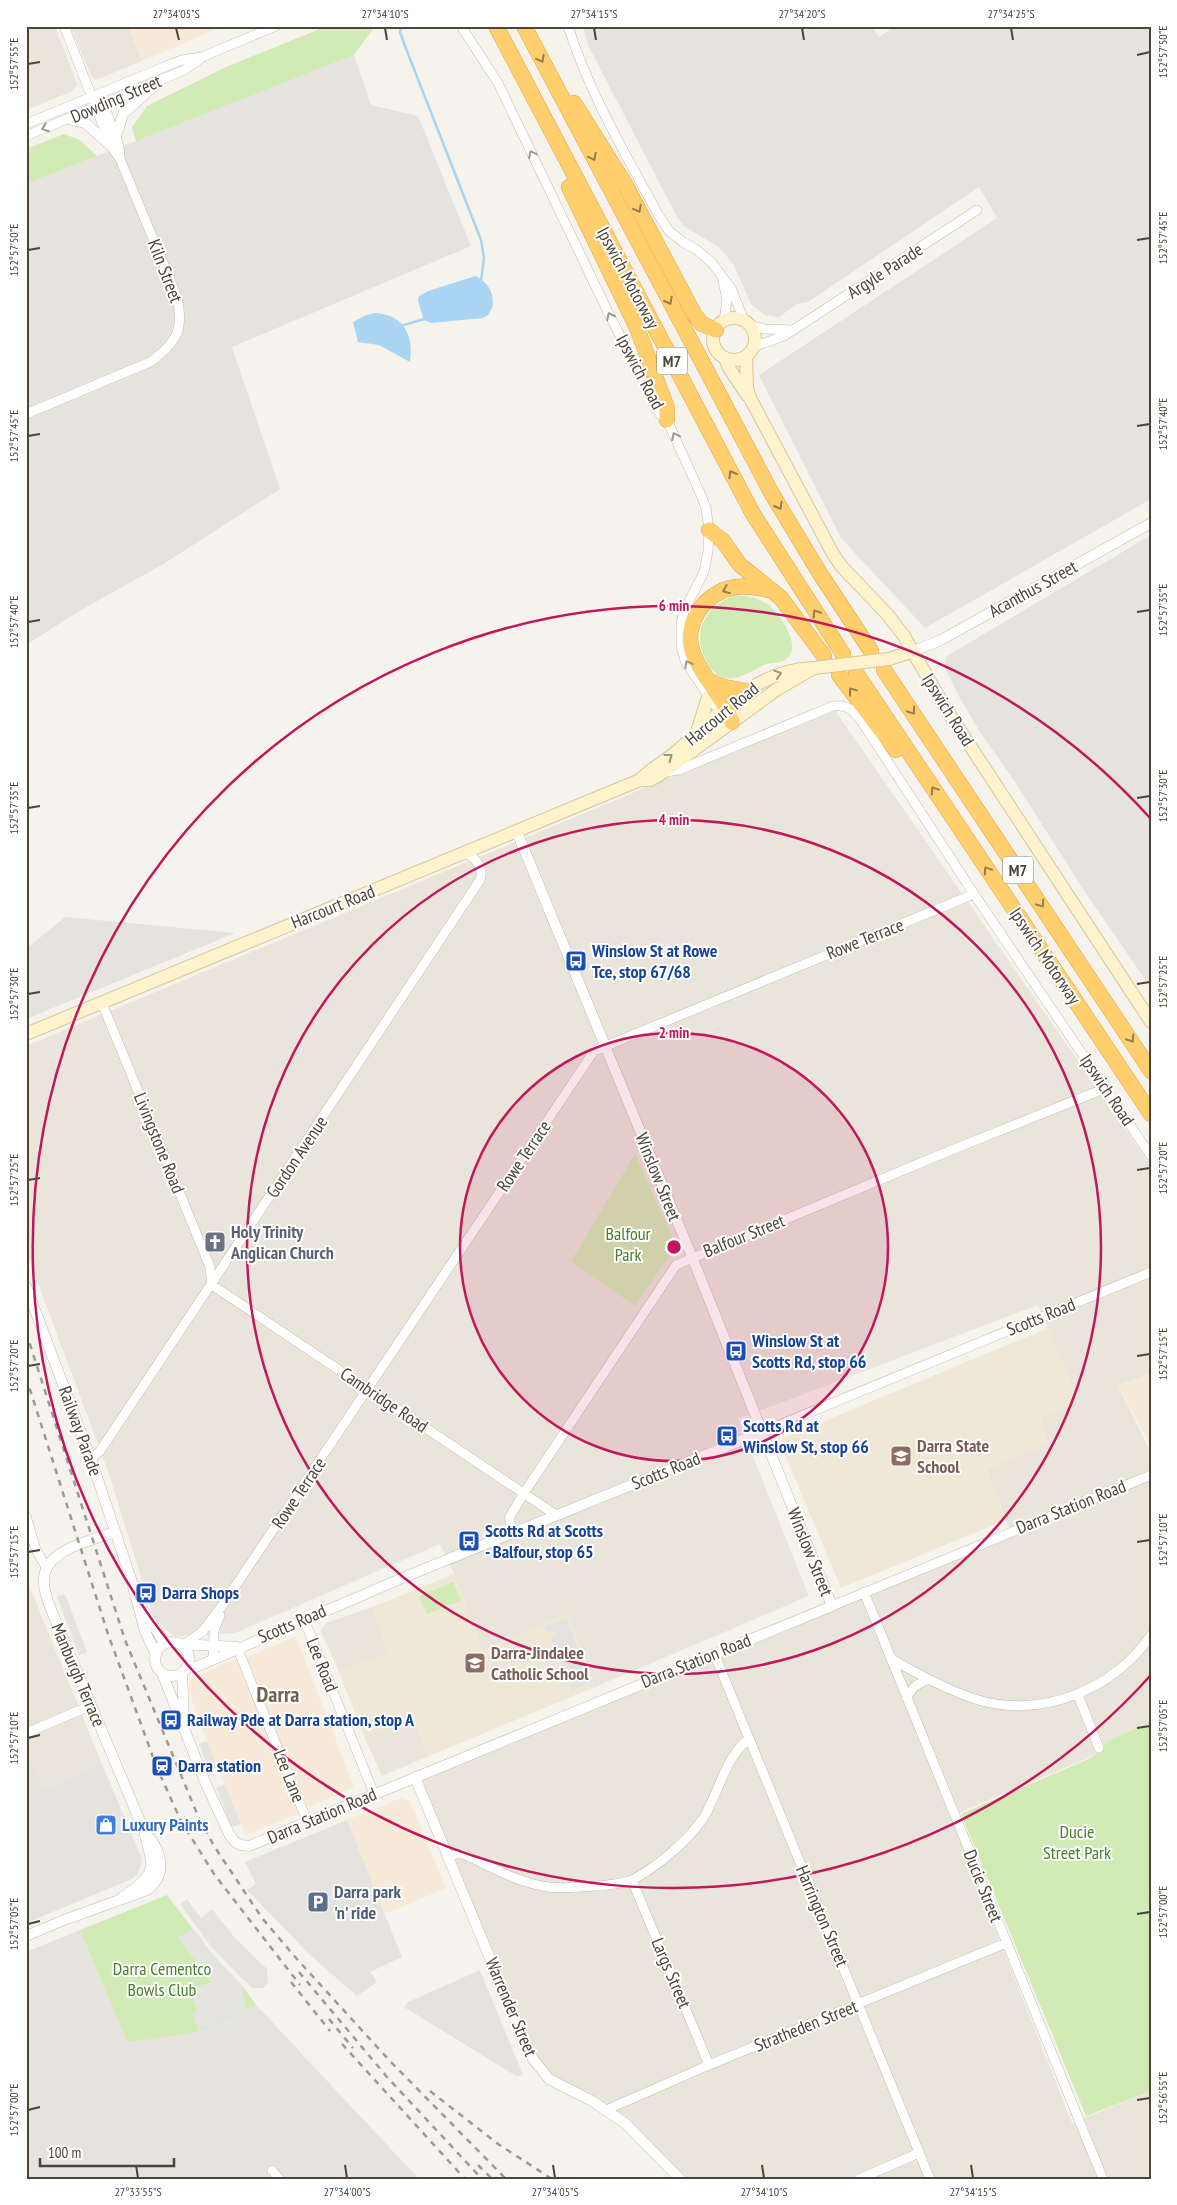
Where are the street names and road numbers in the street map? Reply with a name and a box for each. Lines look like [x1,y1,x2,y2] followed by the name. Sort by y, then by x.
[67,69,165,128] street label: Dowding Street
[592,223,665,333] street label: Ipswich Motorway
[143,236,188,306] street label: Kiln Street
[843,238,927,304] street label: Argyle Parade
[611,330,670,413] street label: Ipswich Road
[657,348,687,374] road number: M7
[984,555,1081,622] street label: Acanthus Street
[917,669,980,750] street label: Ipswich Road
[680,677,763,750] street label: Harcourt Road
[1003,856,1033,884] road number: M7
[288,879,378,934] street label: Harcourt Road
[1005,903,1086,1009] street label: Ipswich Motorway
[823,913,907,964] street label: Rowe Terrace
[1075,1050,1140,1130] street label: Ipswich Road
[129,1089,190,1196] street label: Livingstone Road
[261,1111,332,1202] street label: Gordon Avenue
[491,1116,556,1196] street label: Rowe Terrace
[630,1129,687,1224] street label: Winslow Street
[700,1209,788,1262] street label: Balfour Street
[1003,1292,1079,1341] street label: Scotts Road
[336,1362,433,1437] street label: Cambridge Road
[54,1383,107,1479] street label: Railway Parade
[628,1446,704,1495] street label: Scotts Road
[266,1453,331,1533] street label: Rowe Terrace
[1013,1474,1129,1539] street label: Darra Station Road
[782,1504,839,1599] street label: Winslow Street
[254,1599,329,1648] street label: Scotts Road
[46,1619,111,1730] street label: Manburgh Terrace
[638,1628,754,1693] street label: Darra Station Road
[301,1635,344,1695] street label: Lee Road
[269,1746,310,1806] street label: Lee Lane
[264,1782,380,1849] street label: Darra Station Road
[959,1846,1008,1925] street label: Ducie Street
[791,1862,854,1970] street label: Harrington Street
[646,1934,697,2012] street label: Largs Street
[480,1954,543,2060] street label: Warrender Street
[751,1994,861,2057] street label: Stratheden Street

